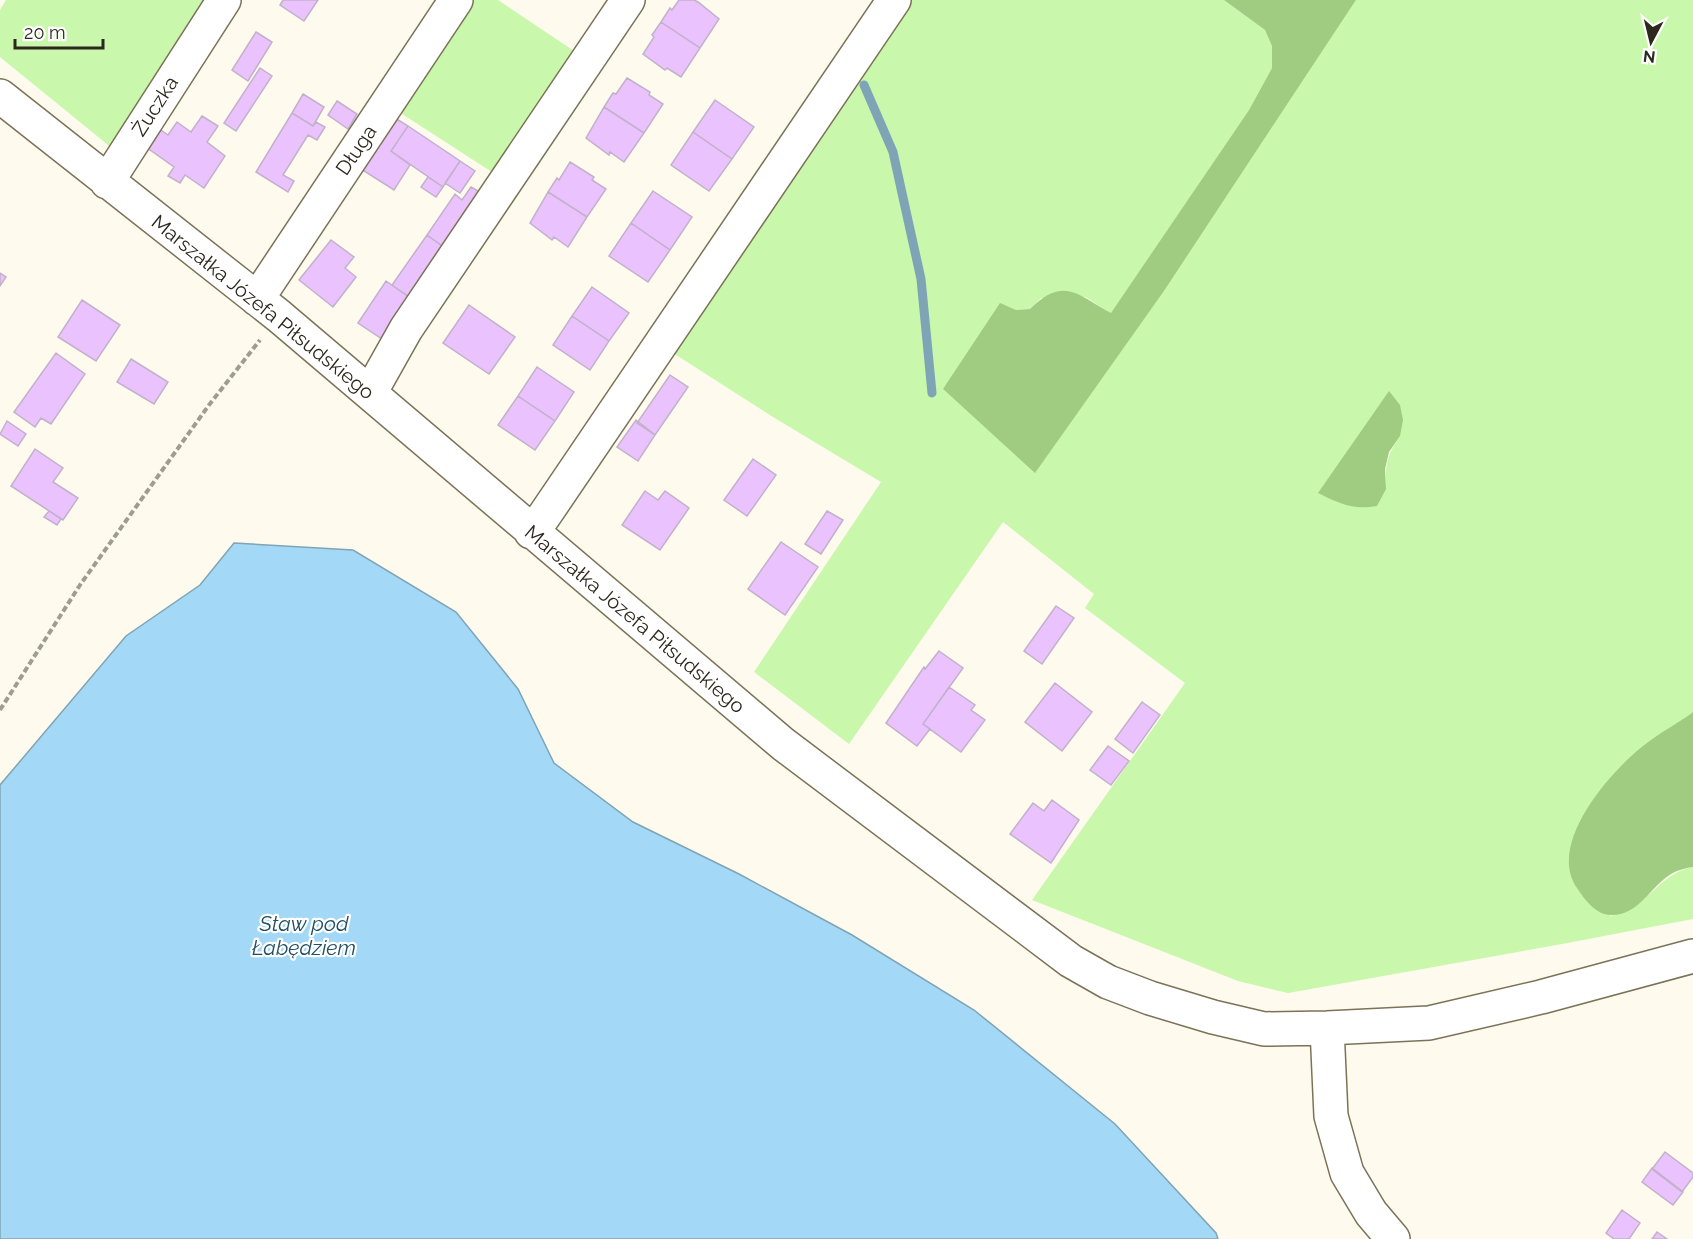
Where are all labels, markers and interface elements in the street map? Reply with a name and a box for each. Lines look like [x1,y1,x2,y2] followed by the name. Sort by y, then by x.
[15,12,104,50] scale bar
[1621,12,1681,72] north arrow
[24,22,66,43] text: 20 m
[1642,46,1656,67] text: N
[126,71,183,140] street label: Żuczka
[331,120,381,180] street label: Długa
[147,210,379,404] street label: Marszałka Józefa Piłsudskiego
[520,520,750,718] street label: Marszałka Józefa Piłsudskiego
[252,911,356,960] water label: Staw pod Łabędziem

